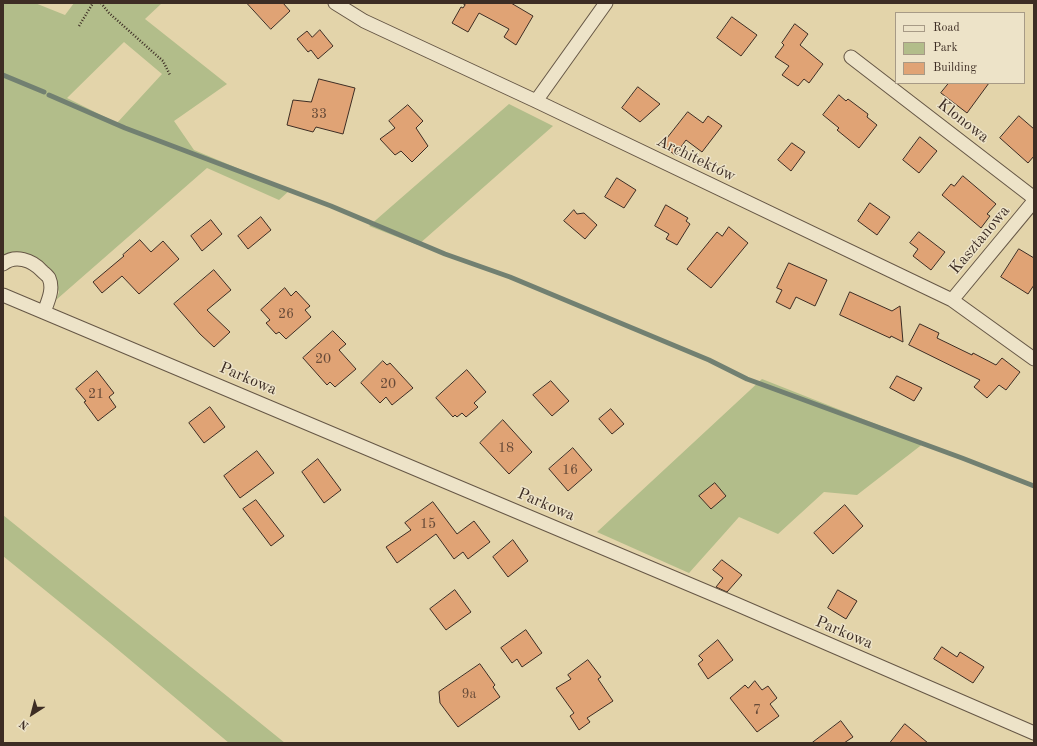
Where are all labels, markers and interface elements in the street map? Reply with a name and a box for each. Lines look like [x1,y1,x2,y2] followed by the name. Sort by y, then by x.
[895,12,1025,84] legend
[933,22,960,34] text: Road
[933,42,958,54] text: Park
[933,62,977,74] text: Building
[933,95,993,147] street label: Klonowa
[311,106,327,122] house number: 33
[653,132,739,186] street label: Architektów
[946,202,1014,278] street label: Kasztanowa
[278,306,294,322] house number: 26
[315,351,331,367] house number: 20
[216,358,280,400] street label: Parkowa
[380,376,396,392] house number: 20
[88,386,104,402] house number: 21
[498,440,514,456] house number: 18
[562,462,578,478] house number: 16
[514,484,578,526] street label: Parkowa
[420,516,436,532] house number: 15
[812,612,876,654] street label: Parkowa
[461,686,477,702] house number: 9a
[12,694,52,734] north arrow
[753,702,761,718] house number: 7
[18,717,31,731] text: N

